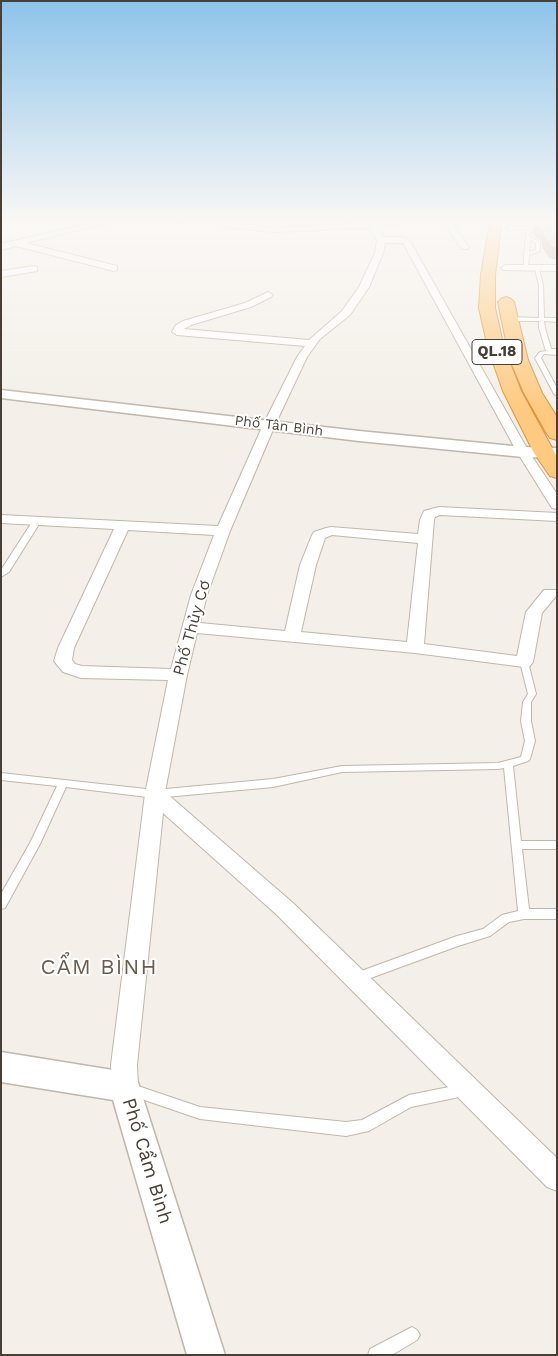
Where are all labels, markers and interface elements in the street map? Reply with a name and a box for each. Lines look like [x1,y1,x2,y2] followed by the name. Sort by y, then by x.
[472,340,522,364] road number: QL.18
[234,412,324,440] street label: Phố Tân Bình
[169,578,215,678] street label: Phố Thủy Cơ
[39,955,159,981] district label: CẨM BÌNH
[117,1095,177,1227] street label: Phố Cẩm Bình

